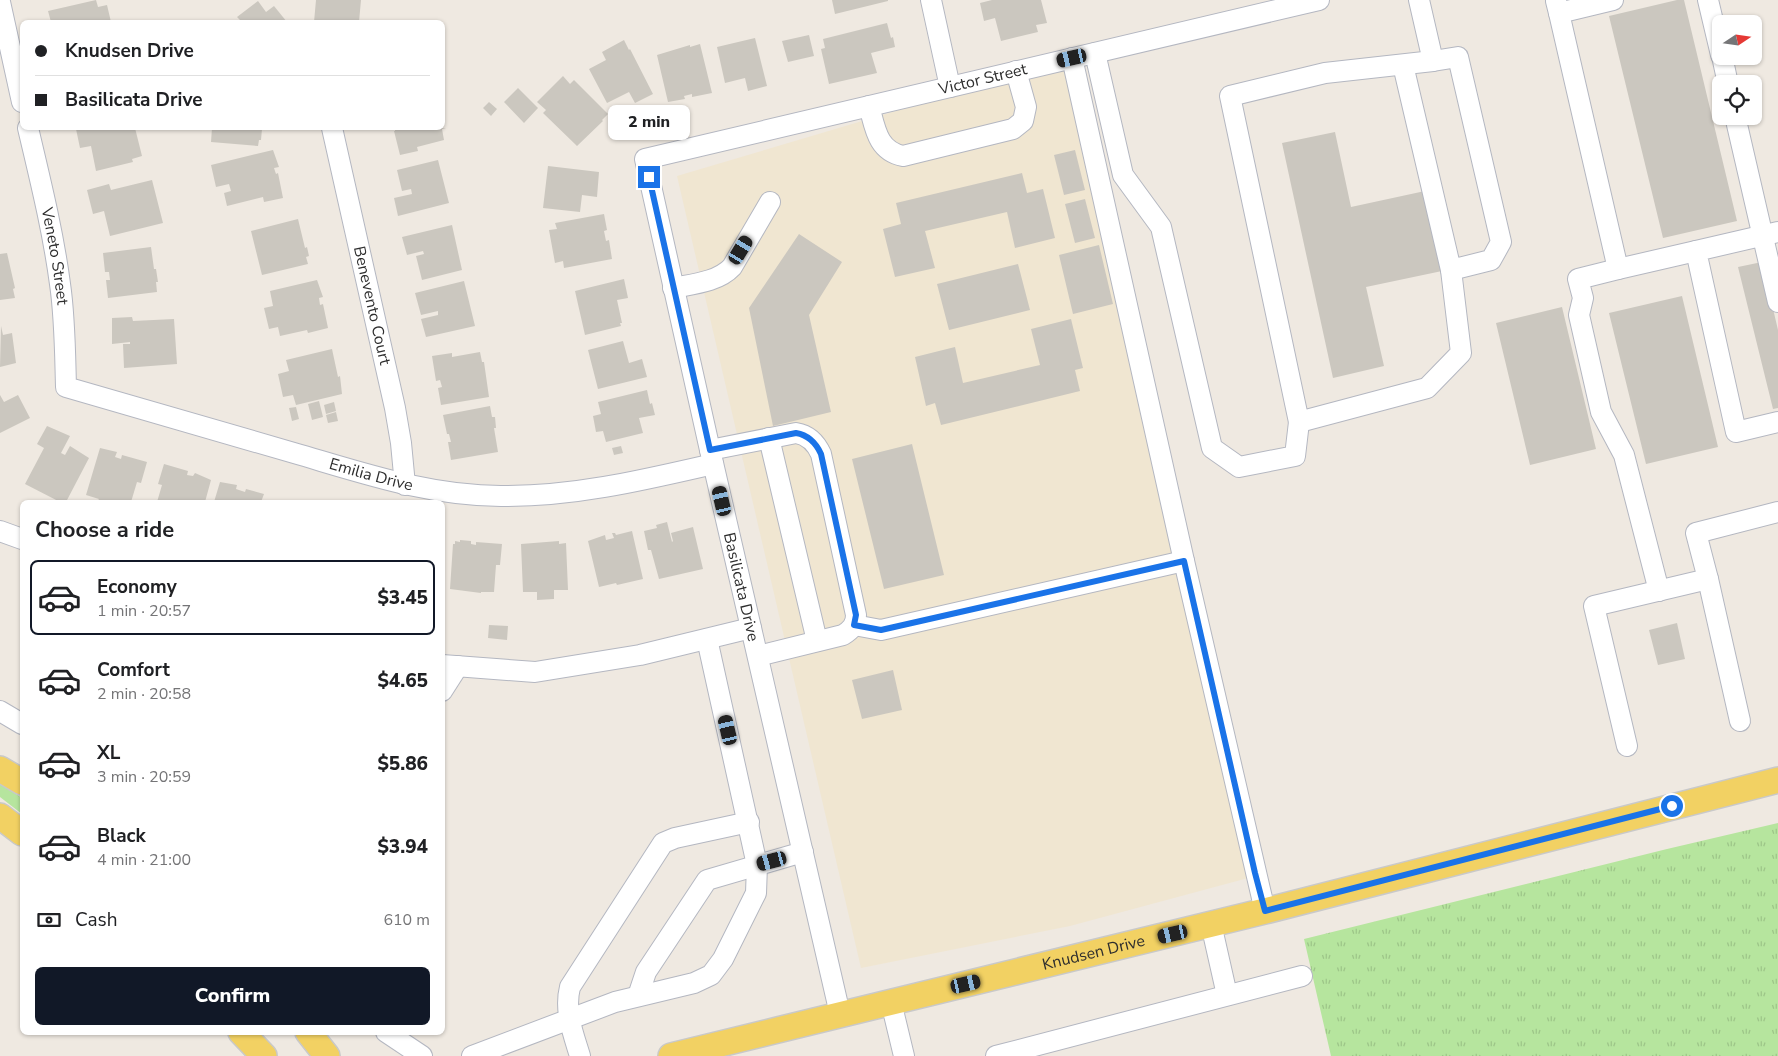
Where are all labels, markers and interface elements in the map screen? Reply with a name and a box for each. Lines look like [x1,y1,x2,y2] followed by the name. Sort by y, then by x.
[1712,15,1762,65] north arrow
[1712,15,1762,125] map controls
[65,38,194,64] text: Knudsen Drive
[1055,47,1088,69] car
[935,58,1030,101] street label: Victor Street
[1712,75,1762,125] button: locate
[65,87,203,113] text: Basilicata Drive
[608,104,690,140] callout: 2 min
[628,111,670,133] text: 2 min
[638,166,660,188] route end
[35,204,73,306] street label: Veneto Street
[726,233,755,267] car
[348,244,396,367] street label: Benevento Court
[327,453,415,496] street label: Emilia Drive
[711,485,732,517] car
[35,515,174,545] text: Choose a ride
[718,530,764,644] street label: Basilicata Drive
[97,574,177,600] text: Economy
[37,575,82,620] icon: car
[377,585,428,611] text: $3.45
[97,600,191,622] text: 1 min · 20:57
[97,657,170,683] text: Comfort
[37,658,82,703] icon: car
[377,668,428,694] text: $4.65
[97,683,191,705] text: 2 min · 20:58
[717,714,738,746] car
[97,740,120,766] text: XL
[37,741,82,786] icon: car
[377,751,428,777] text: $5.86
[97,766,191,788] text: 3 min · 20:59
[1661,795,1683,817] route start
[97,823,146,849] text: Black
[37,824,82,869] icon: car
[377,834,428,860] text: $3.94
[97,849,191,871] text: 4 min · 21:00
[755,850,788,872] car
[35,906,63,934] icon: cash
[75,907,117,933] text: Cash
[383,909,430,931] text: 610 m
[1156,923,1189,945] car
[1040,930,1147,976] street label: Knudsen Drive
[35,967,430,1025] button: Confirm
[949,973,982,995] car

